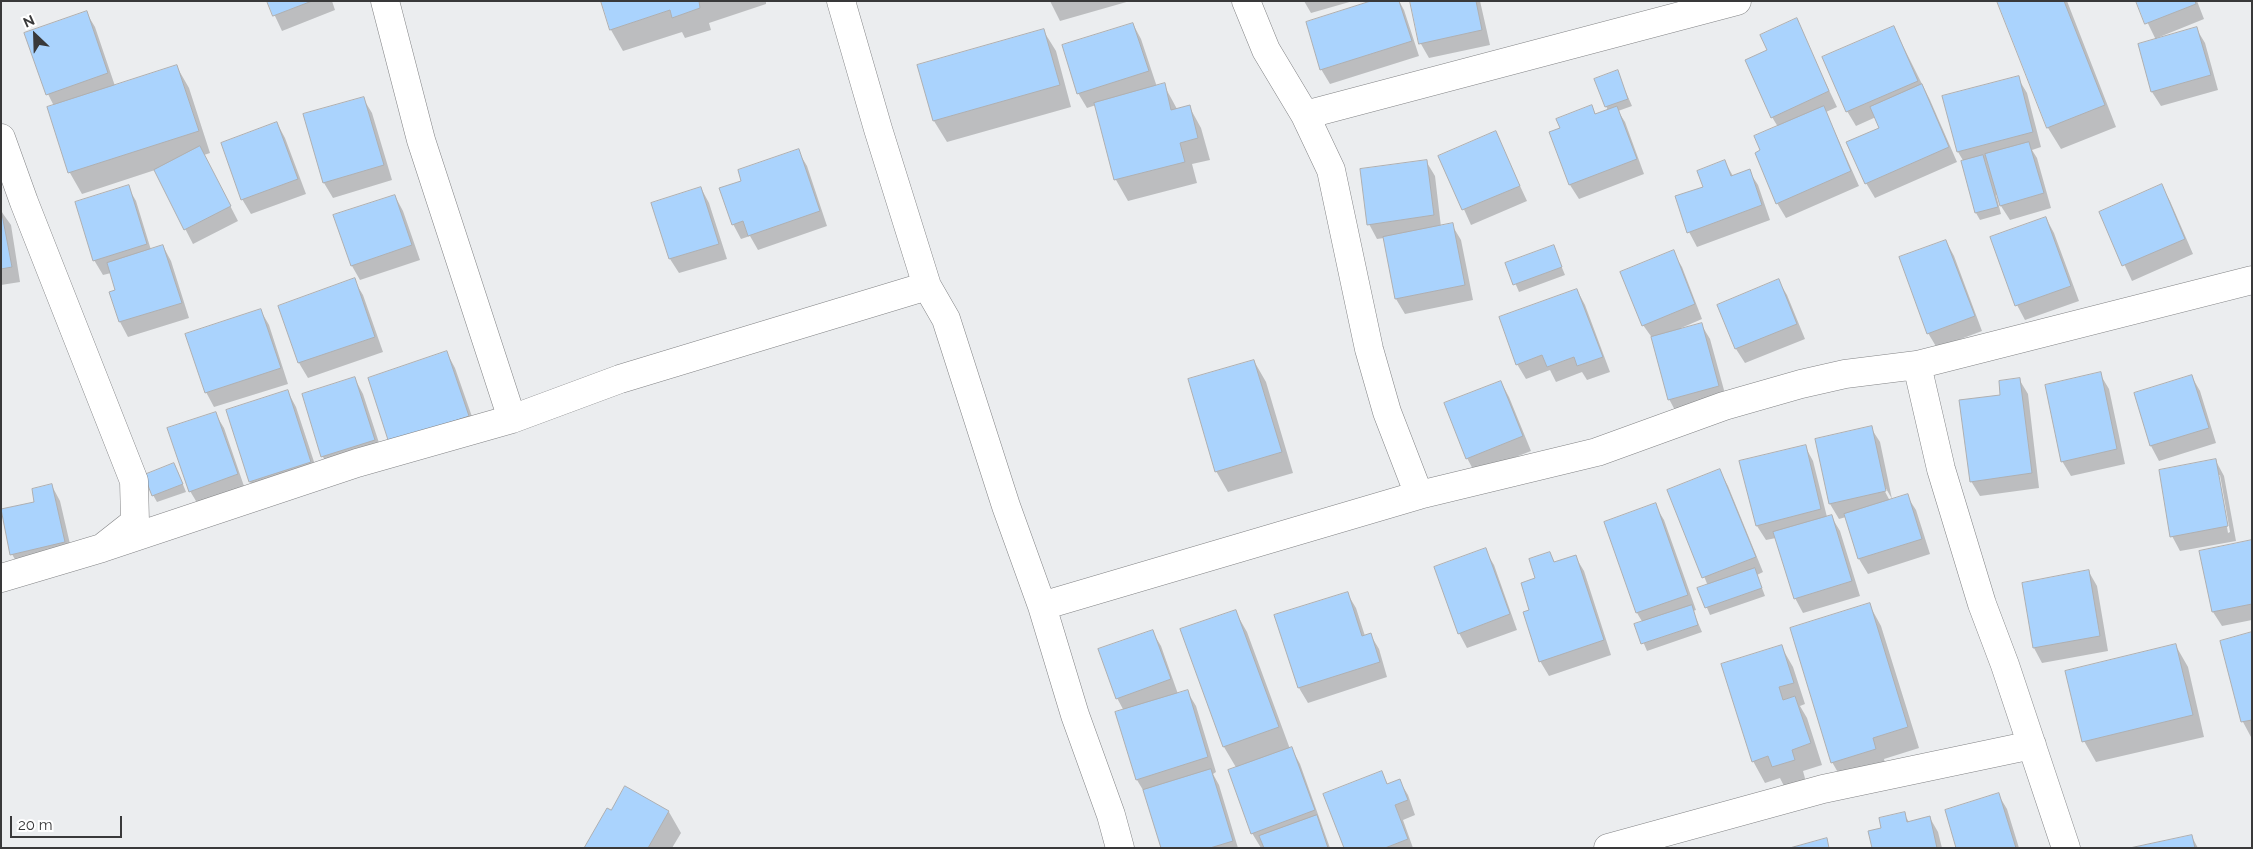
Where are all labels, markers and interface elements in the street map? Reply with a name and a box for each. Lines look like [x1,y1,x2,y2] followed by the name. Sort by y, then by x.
[10,10,60,60] north arrow
[21,12,37,31] text: N
[12,806,125,838] scale bar
[18,816,53,834] text: 20 m

